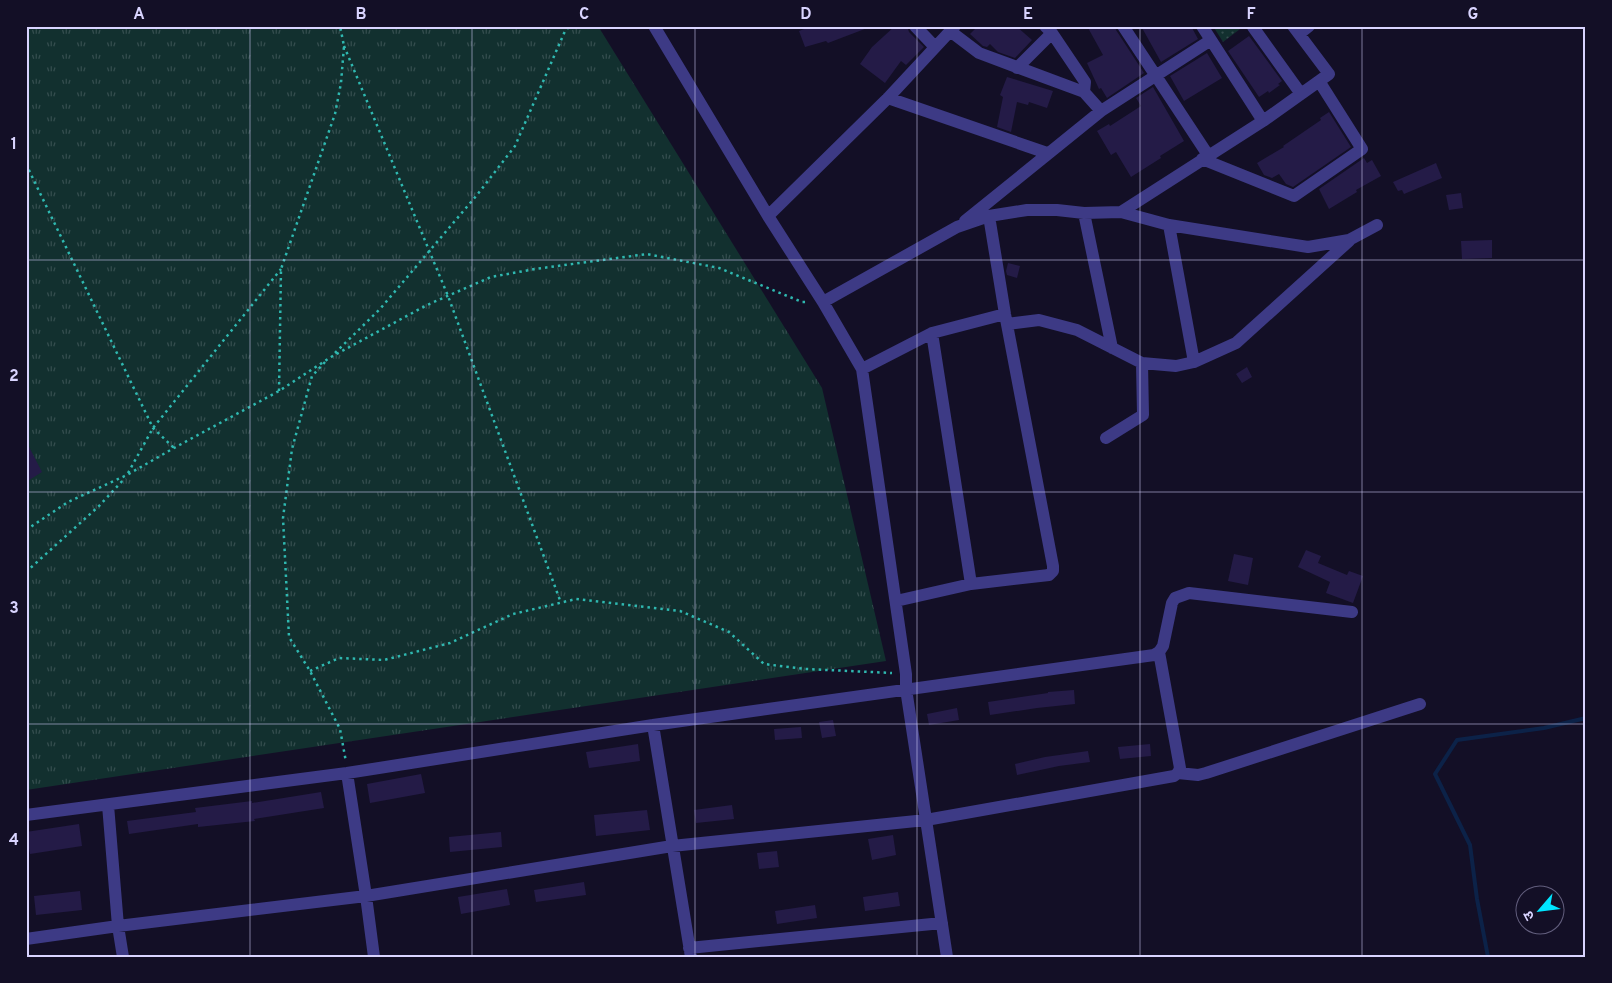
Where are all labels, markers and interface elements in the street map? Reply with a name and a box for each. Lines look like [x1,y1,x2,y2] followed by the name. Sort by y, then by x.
[133,5,145,25] text: A
[355,5,367,25] text: B
[579,5,589,25] text: C
[800,5,812,25] text: D
[1023,5,1033,25] text: E
[1246,5,1256,25] text: F
[1468,5,1478,25] text: G
[11,135,17,155] text: 1
[9,367,19,387] text: 2
[9,599,19,619] text: 3
[9,831,19,851] text: 4
[1514,886,1564,936] north arrow
[1520,907,1539,923] text: उ

